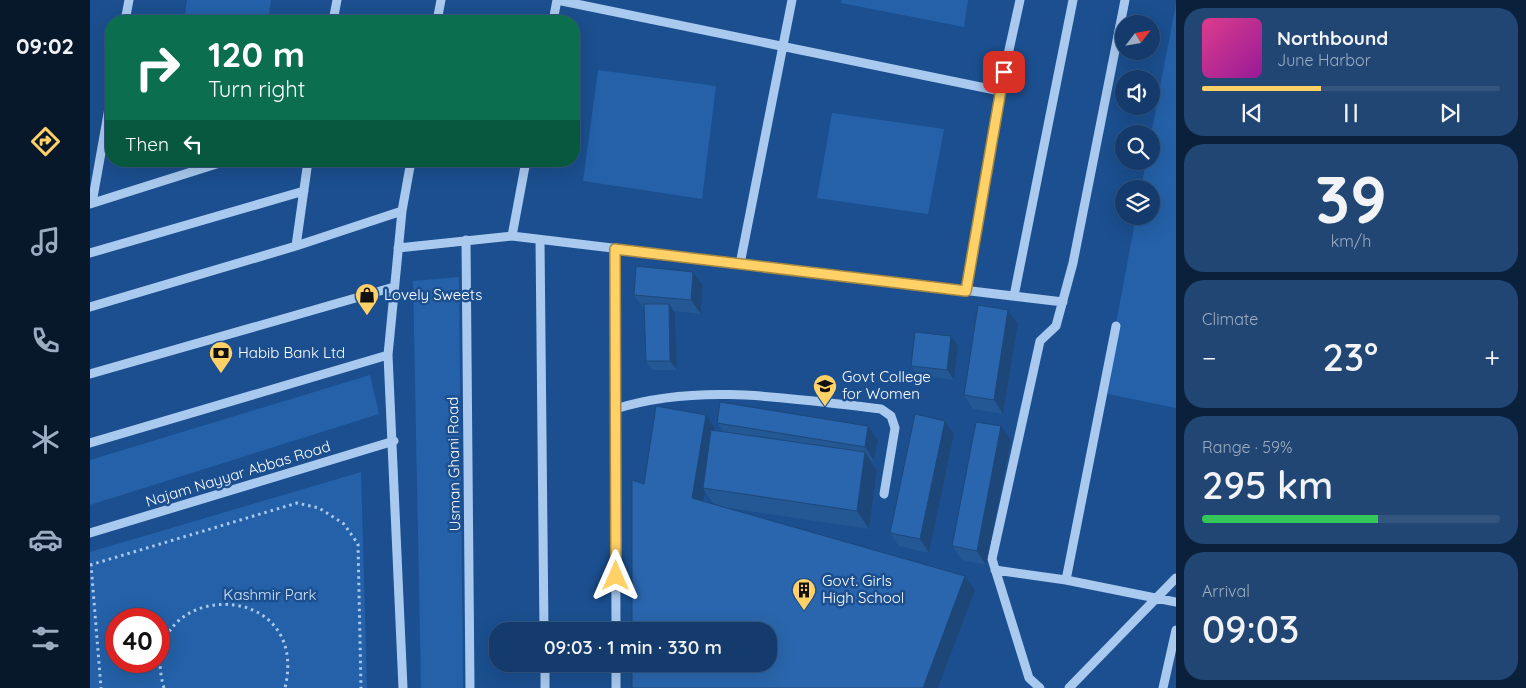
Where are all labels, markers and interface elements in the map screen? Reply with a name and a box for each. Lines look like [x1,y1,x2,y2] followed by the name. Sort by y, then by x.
[1115,15,1160,60] north arrow
[1115,15,1160,225] map controls
[1277,26,1388,50] text: Northbound
[16,32,74,60] text: 09:02
[208,32,305,76] text: 120 m
[125,35,190,100] icon: right
[1277,50,1371,70] text: June Harbor
[983,51,1025,93] pin
[990,58,1018,86] icon: arrive
[1115,70,1160,115] button: sound
[208,75,305,103] text: Turn right
[1238,99,1266,127] icon: previous
[1337,99,1365,127] icon: pause
[1436,99,1464,127] icon: next
[28,124,63,159] icon: directions
[1115,125,1160,170] button: search
[179,130,207,158] icon: left
[125,132,169,156] text: Then
[1315,158,1387,239] text: 39
[1115,180,1160,225] button: layers
[28,224,63,259] icon: music
[1331,231,1371,251] text: km/h
[354,282,380,316] shop icon: Lovely Sweets
[384,285,482,304] place label: Lovely Sweets
[1202,309,1258,329] text: Climate
[28,323,63,358] icon: phone
[1322,333,1378,381] text: 23°
[208,340,234,374] bank icon: Habib Bank Ltd
[1202,340,1217,375] text: −
[1484,340,1500,375] text: +
[238,343,345,362] place label: Habib Bank Ltd
[842,367,931,403] place label: Govt College for Women
[812,373,838,407] school or university icon: Govt College for Women
[443,397,464,531] street label: Usman Ghani Road
[28,422,63,457] icon: climate
[143,436,333,511] street label: Najam Nayyar Abbas Road
[1202,437,1292,457] text: Range · 59%
[1202,461,1333,509] text: 295 km
[28,522,63,557] icon: car
[589,549,641,601] position arrow
[822,571,904,607] place label: Govt. Girls High School
[791,577,817,611] building icon: Govt. Girls High School
[1202,581,1250,601] text: Arrival
[223,585,317,604] park label: Kashmir Park
[1202,605,1299,653] text: 09:03
[105,608,170,673] speed limit sign: 40
[28,621,63,656] icon: filters
[544,635,722,659] text: 09:03 · 1 min · 330 m

